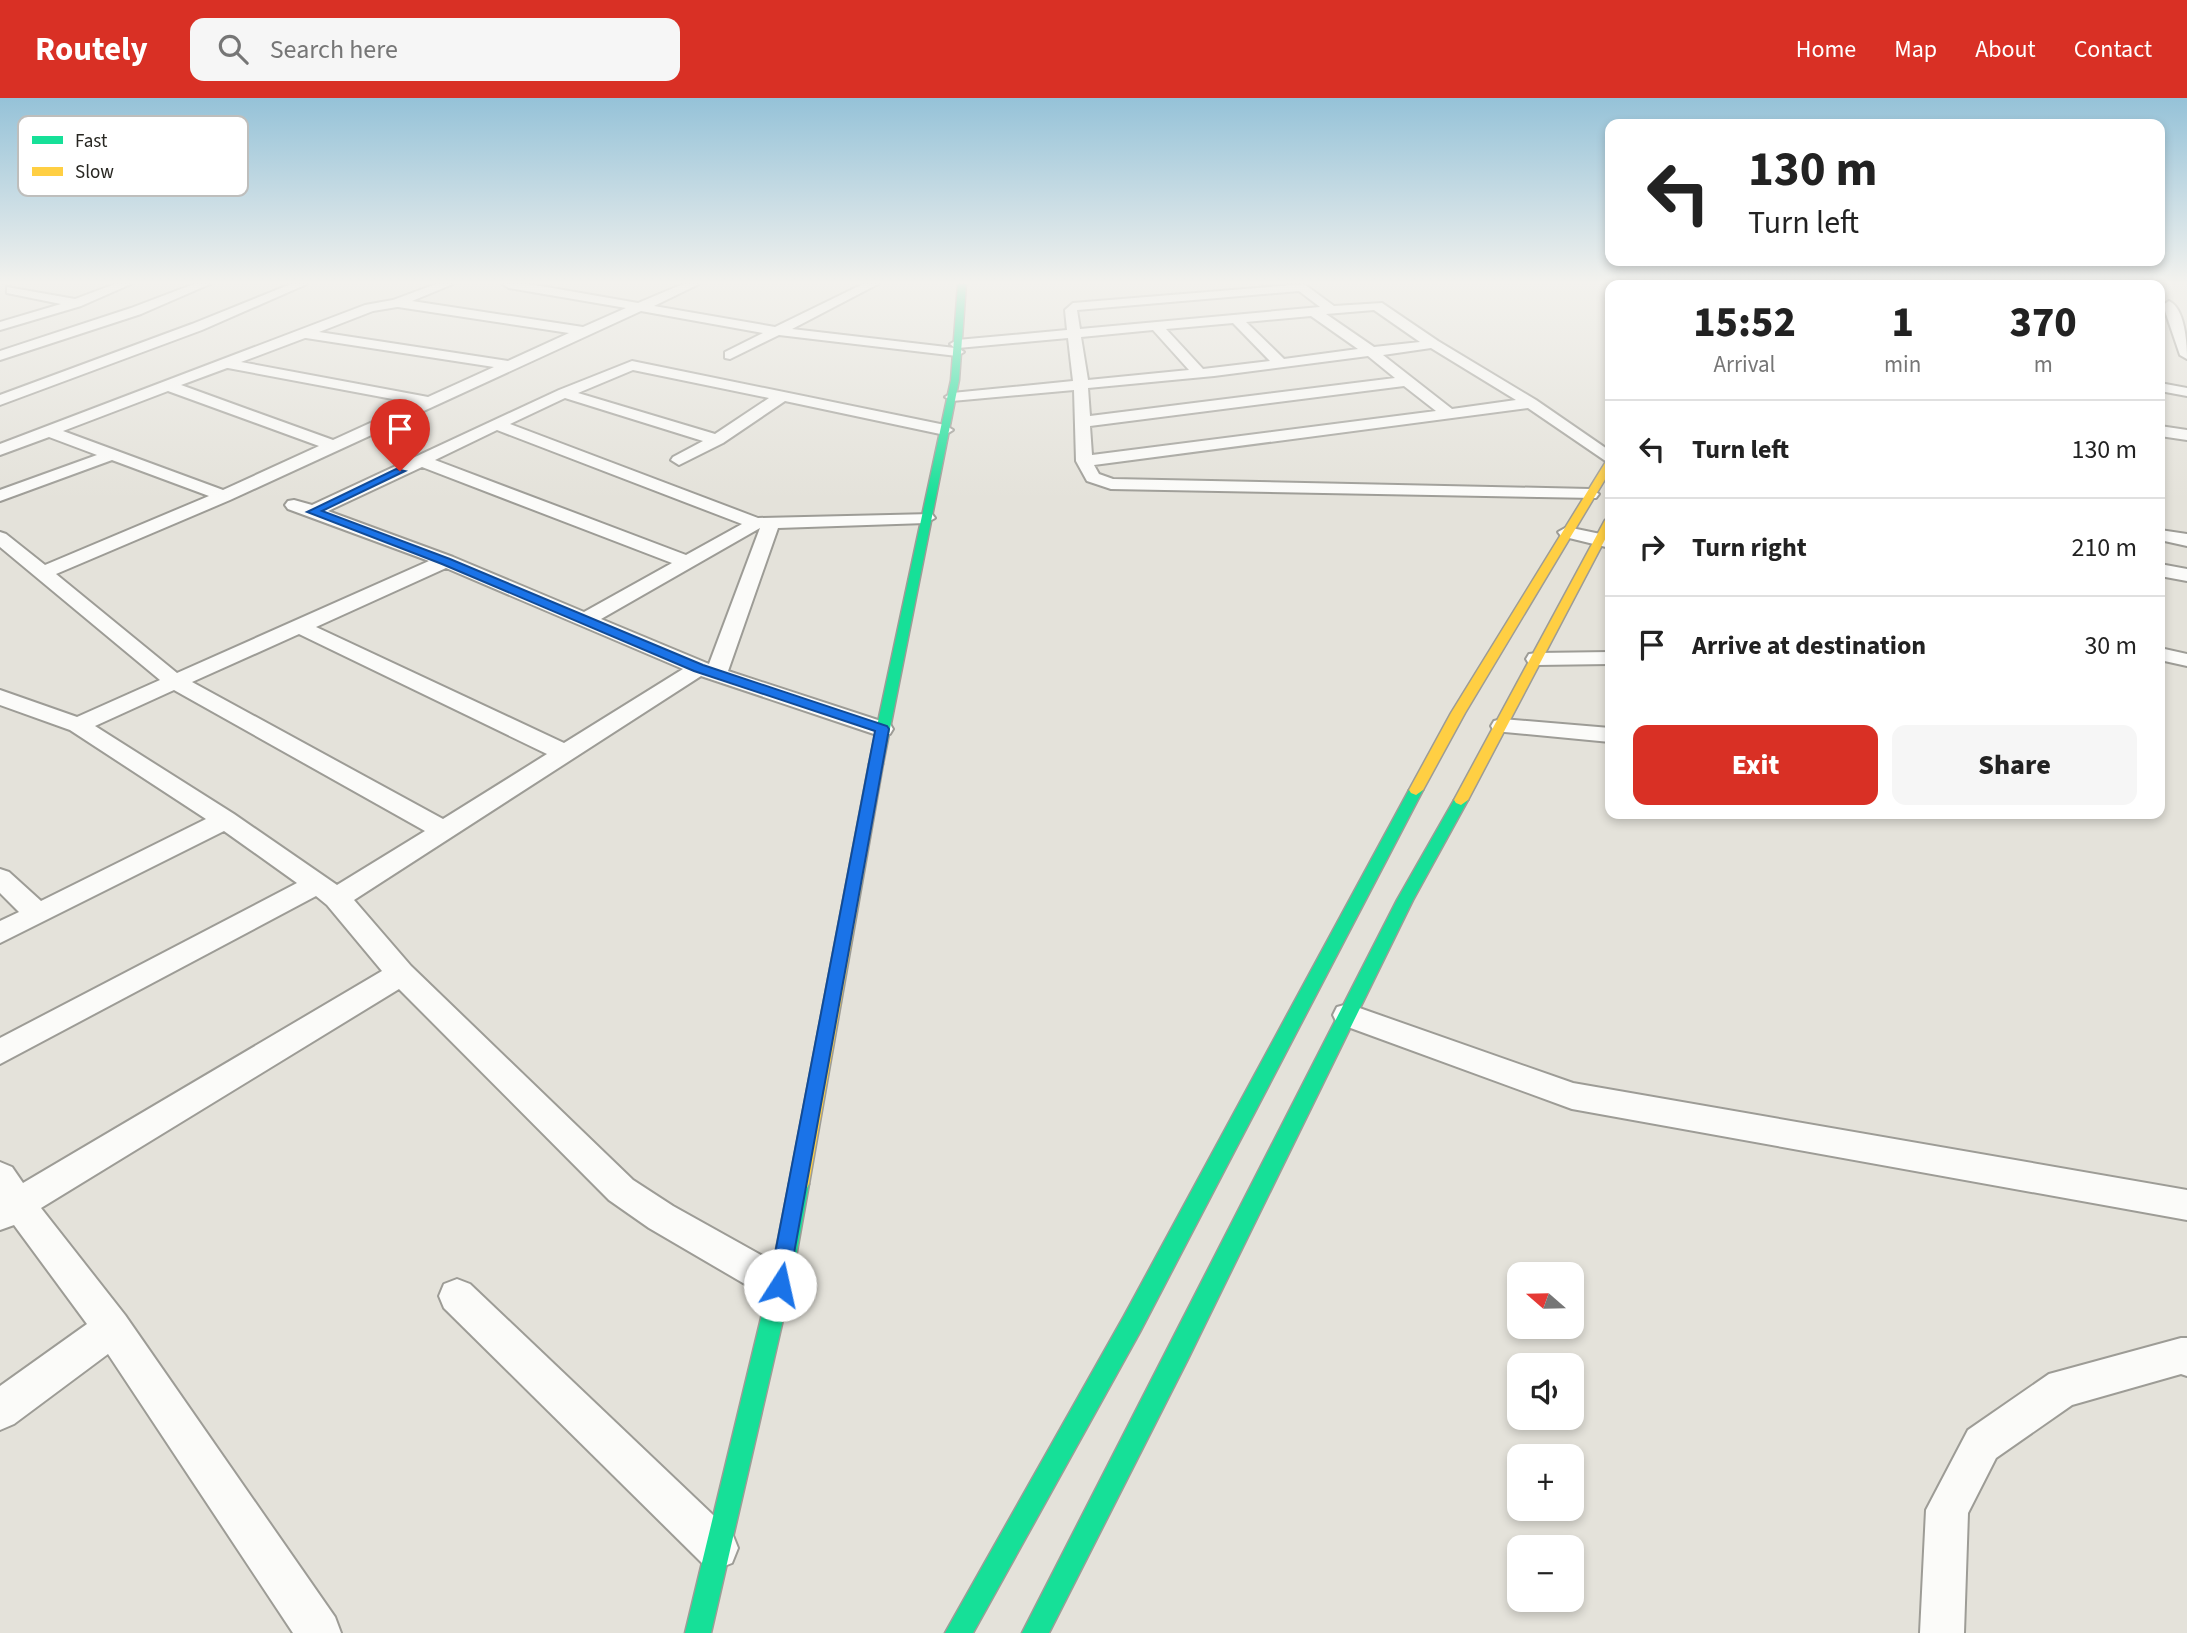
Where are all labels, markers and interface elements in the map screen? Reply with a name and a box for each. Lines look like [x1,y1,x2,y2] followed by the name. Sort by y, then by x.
[190,18,680,81] search box
[35,26,148,73] text: Routely
[214,30,252,68] icon: search
[270,31,398,68] text: Search here
[1796,32,1856,67] text: Home
[1894,32,1937,67] text: Map
[1975,32,2036,67] text: About
[2074,32,2152,67] text: Contact
[18,116,248,196] legend
[75,128,108,155] text: Fast
[1748,135,1877,205] text: 130 m
[1633,147,1724,238] icon: left
[75,159,114,186] text: Slow
[1748,200,1859,246] text: Turn left
[1693,293,1796,353] text: 15:52
[1891,293,1914,353] text: 1
[2010,293,2077,353] text: 370
[1714,348,1775,381] text: Arrival
[1884,348,1921,381] text: min
[2034,348,2053,381] text: m
[370,399,430,471] pin
[381,410,419,448] icon: arrive
[1633,430,1671,468] icon: left
[1692,431,1789,468] text: Turn left
[2071,431,2137,468] text: 130 m
[1633,528,1671,566] icon: right
[1692,529,1807,566] text: Turn right
[2071,529,2137,566] text: 210 m
[1633,626,1671,664] icon: arrive
[1692,627,1926,664] text: Arrive at destination
[2084,627,2137,664] text: 30 m
[1633,725,1878,805] button: Exit
[1892,725,2137,805] button: Share
[743,1248,817,1322] position arrow
[1507,1262,1584,1339] north arrow
[1507,1262,1584,1612] map controls
[1507,1353,1584,1430] button: sound
[1507,1444,1584,1521] button: +
[1507,1535,1584,1612] button: −

